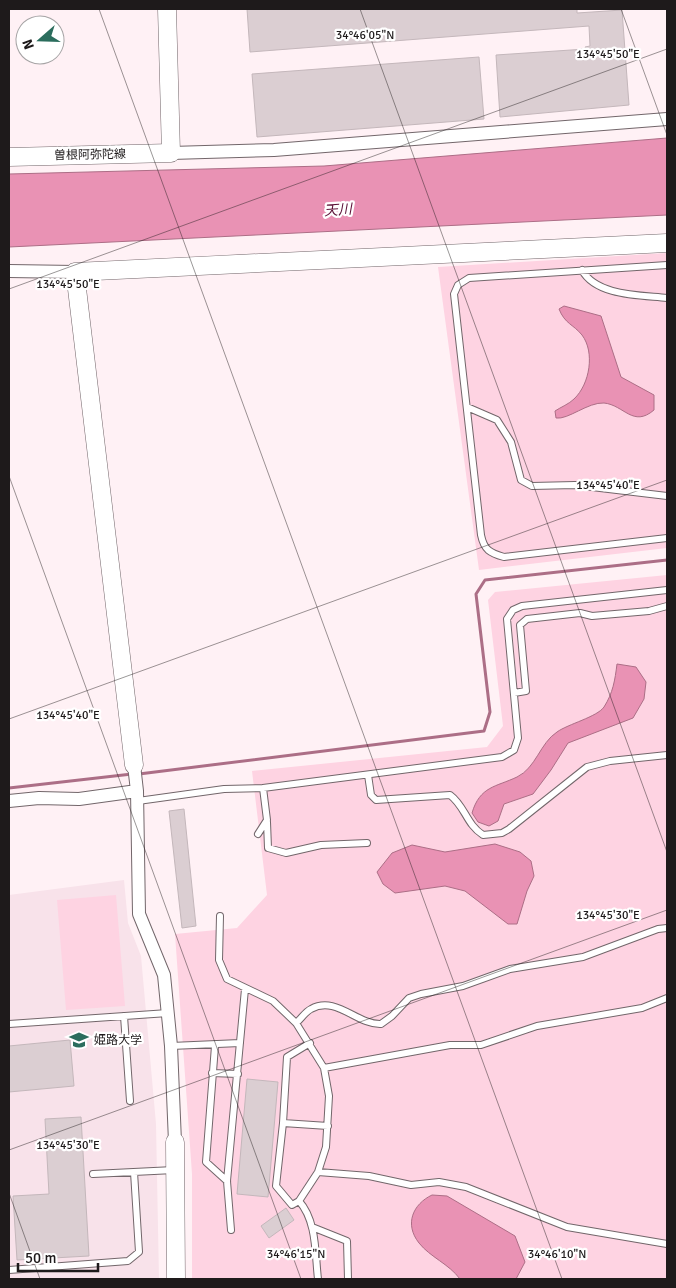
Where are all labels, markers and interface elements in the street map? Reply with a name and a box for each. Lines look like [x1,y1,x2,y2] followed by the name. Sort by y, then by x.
[15,15,65,65] north arrow
[336,28,394,43] text: 34°46'05"N
[19,37,38,52] text: N
[576,47,640,62] text: 134°45'50"E
[54,147,126,163] street label: 曽根阿弥陀線
[323,200,355,219] water label: 天川
[36,277,100,292] text: 134°45'50"E
[576,478,640,493] text: 134°45'40"E
[36,708,100,723] text: 134°45'40"E
[576,908,640,923] text: 134°45'30"E
[68,1029,90,1051] school or university icon: 姫路大学
[94,1033,142,1048] place label: 姫路大学
[36,1138,100,1153] text: 134°45'30"E
[18,1240,98,1272] scale bar
[267,1247,325,1262] text: 34°46'15"N
[528,1247,586,1262] text: 34°46'10"N
[25,1249,56,1267] text: 50 m

